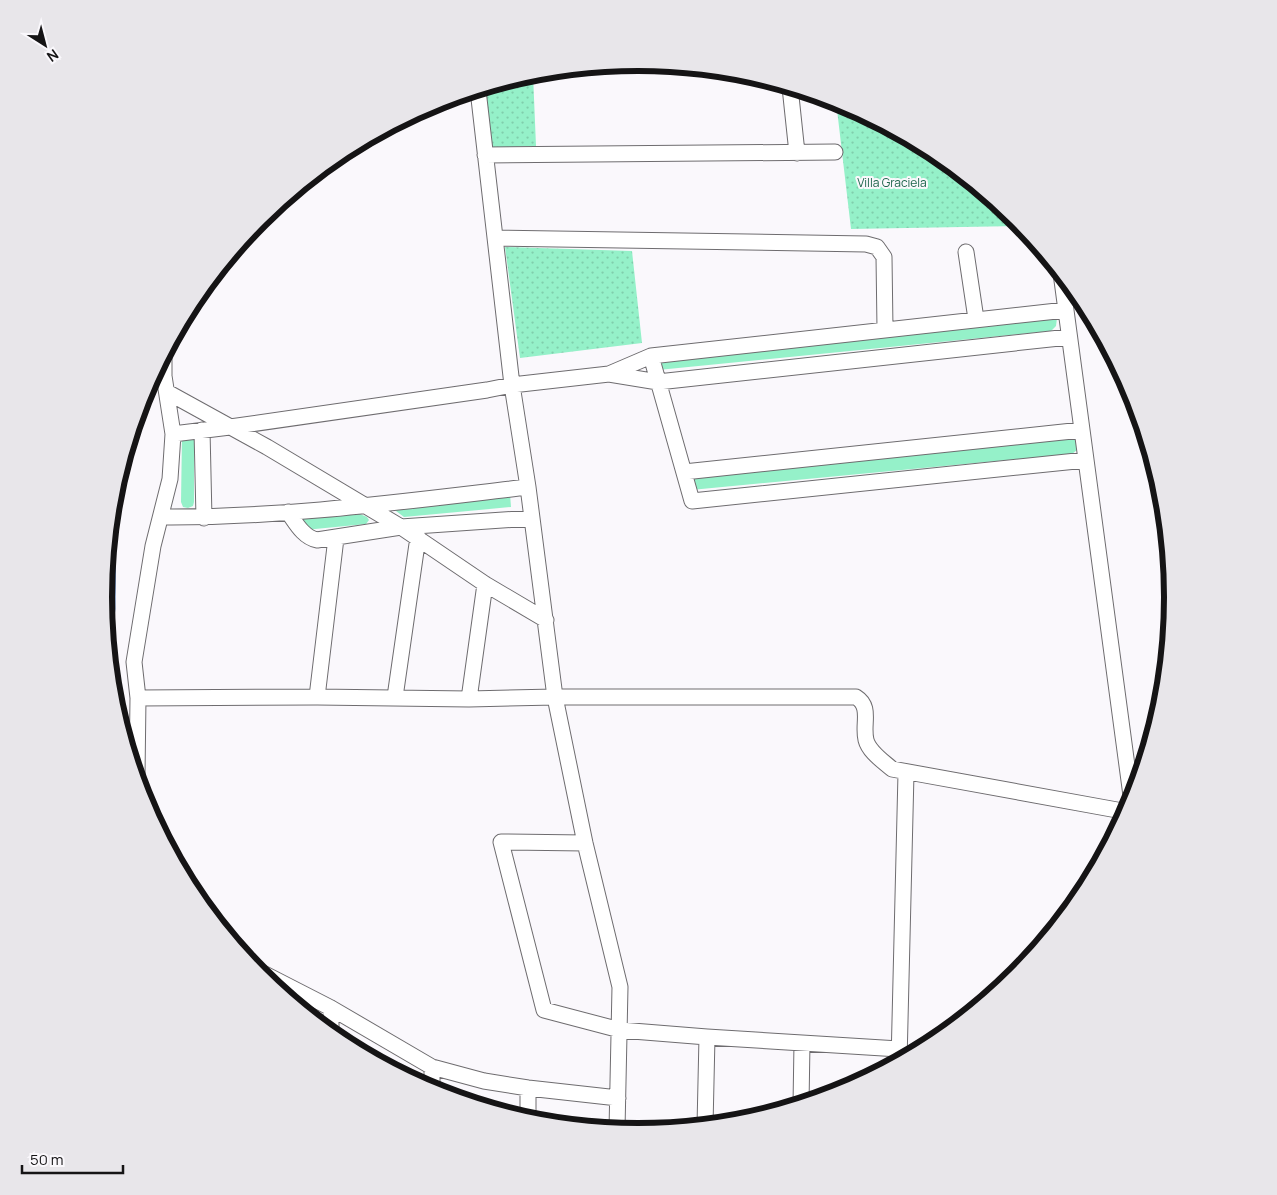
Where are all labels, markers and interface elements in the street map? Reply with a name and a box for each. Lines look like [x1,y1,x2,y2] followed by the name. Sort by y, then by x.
[20,20,70,70] north arrow
[43,45,63,67] text: N
[857,174,927,191] park label: Villa Graciela
[22,1142,124,1174] scale bar
[30,1149,64,1170] text: 50 m

